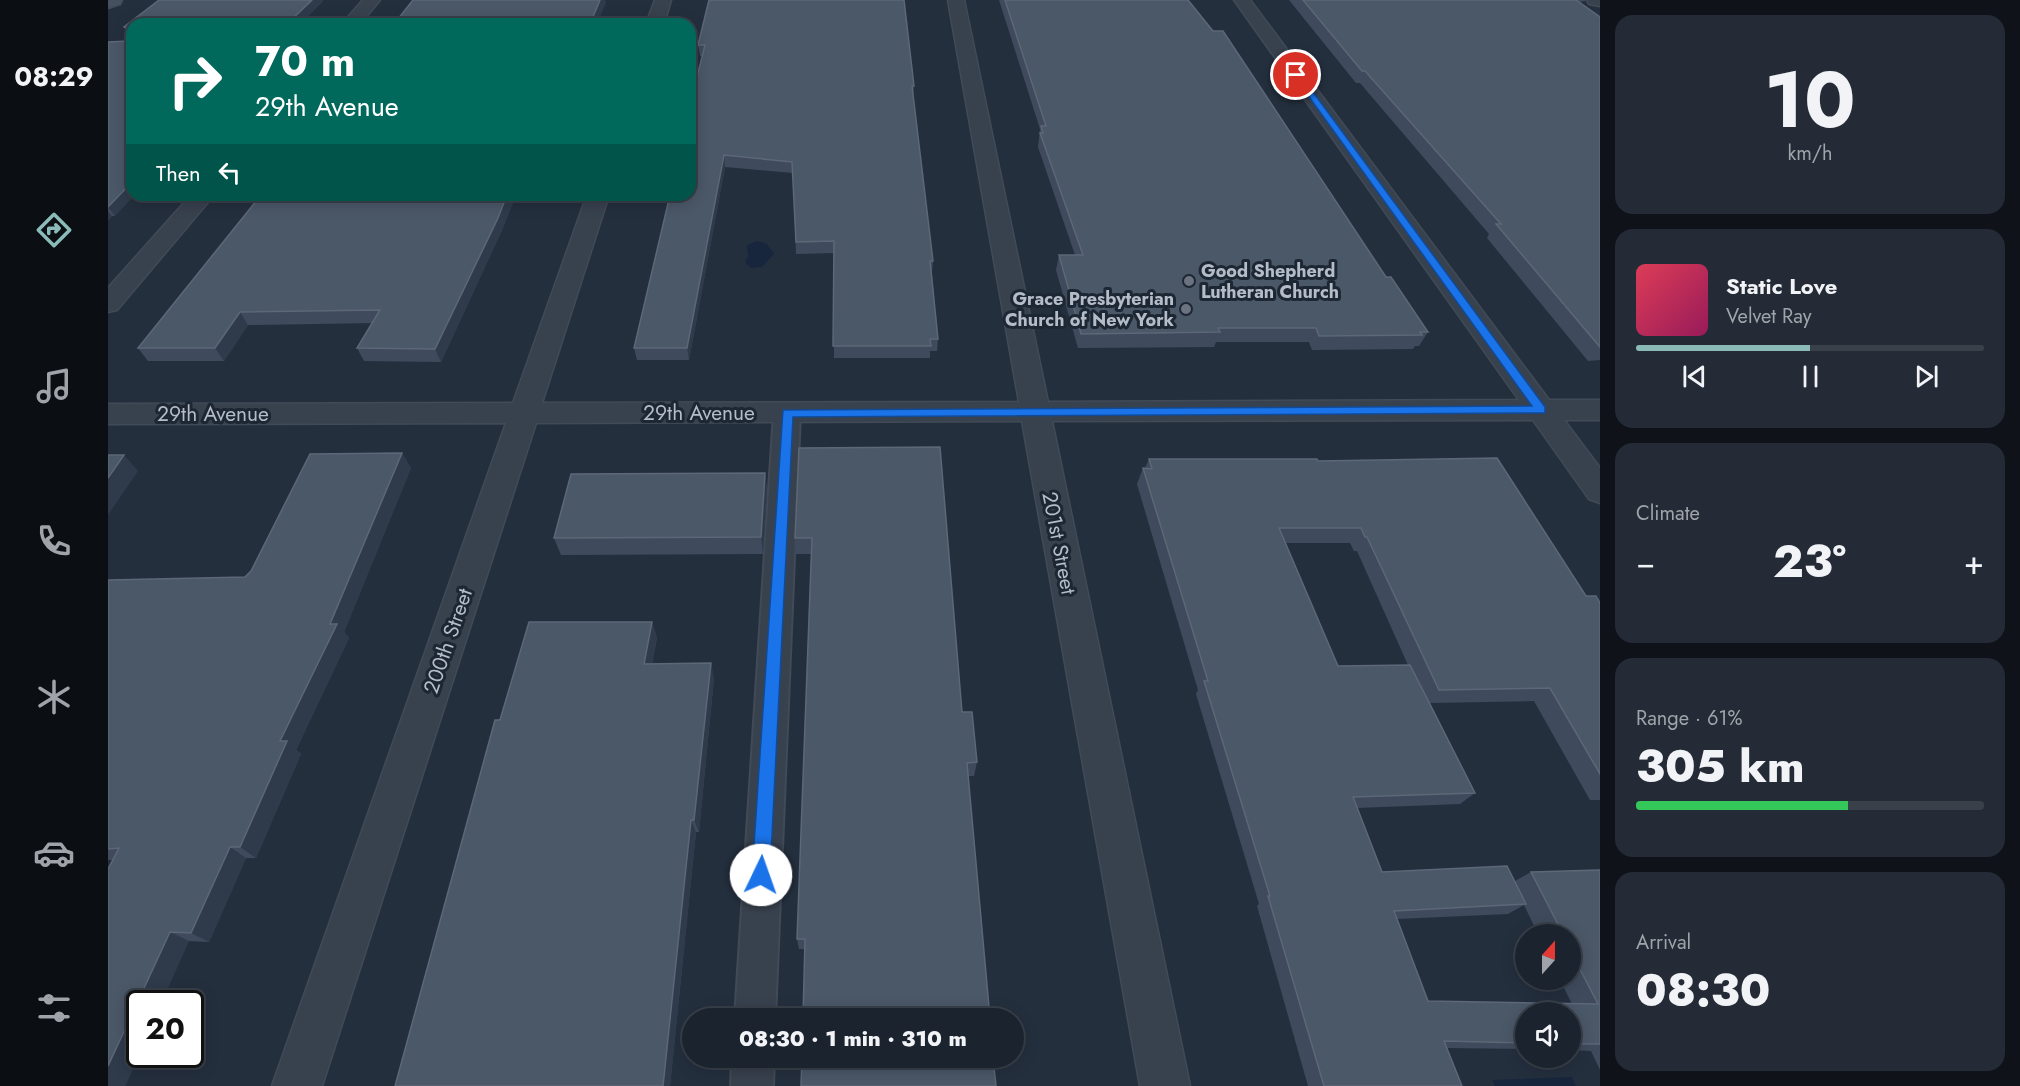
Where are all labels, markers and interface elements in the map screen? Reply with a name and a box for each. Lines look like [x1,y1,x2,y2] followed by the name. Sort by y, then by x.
[255,31,355,92] text: 70 m
[156,42,234,120] icon: right
[1764,44,1856,156] text: 10
[1270,49,1321,100] pin
[14,57,94,96] text: 08:29
[1279,58,1312,91] icon: arrive
[255,87,399,126] text: 29th Avenue
[1787,139,1833,168] text: km/h
[213,156,246,189] icon: left
[156,157,201,189] text: Then
[33,209,75,251] icon: directions
[1201,258,1339,305] place label: Good Shepherd Lutheran Church
[1726,270,1837,302] text: Static Love
[1182,274,1196,288] marker: Good Shepherd Lutheran Church
[1005,286,1175,333] place label: Grace Presbyterian Church of New York
[1179,302,1193,316] marker: Grace Presbyterian Church of New York
[1726,302,1812,331] text: Velvet Ray
[1678,360,1711,393] icon: previous
[1794,360,1827,393] icon: pause
[1910,360,1943,393] icon: next
[33,365,75,407] icon: music
[643,398,755,428] street label: 29th Avenue
[157,399,269,429] street label: 29th Avenue
[1034,489,1084,597] street label: 201st Street
[1636,499,1700,528] text: Climate
[33,520,75,562] icon: phone
[1773,529,1846,594] text: 23°
[1636,539,1655,586] text: −
[1964,539,1984,586] text: +
[416,584,480,698] street label: 200th Street
[33,676,75,718] icon: climate
[1636,704,1743,733] text: Range · 61%
[1636,734,1804,799] text: 305 km
[33,832,75,874] icon: car
[729,843,793,907] position arrow
[1515,924,1581,990] north arrow
[1515,924,1581,1068] map controls
[1636,928,1691,957] text: Arrival
[1636,958,1770,1023] text: 08:30
[33,987,75,1029] icon: filters
[126,990,204,1068] speed limit sign: 20
[1515,1002,1581,1068] button: sound
[739,1022,967,1054] text: 08:30 · 1 min · 310 m

